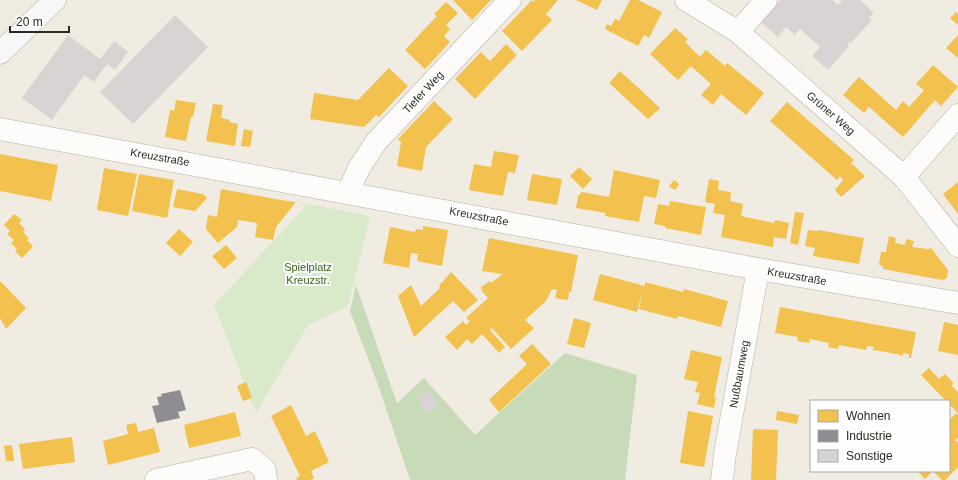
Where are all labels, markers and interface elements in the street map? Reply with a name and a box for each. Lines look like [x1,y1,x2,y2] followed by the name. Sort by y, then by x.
[10,8,69,34] scale bar
[16,15,43,29] text: 20 m
[400,68,446,116] street label: Tiefer Weg
[805,89,857,137] street label: Grüner Weg
[129,146,191,168] street label: Kreuzstraße
[448,204,510,228] street label: Kreuzstraße
[284,261,332,286] park label: Spielplatz Kreuzstr.
[766,265,828,287] street label: Kreuzstraße
[727,339,751,409] street label: Nußbaumweg
[810,400,950,472] legend
[846,409,890,423] text: Wohnen
[846,429,892,443] text: Industrie
[846,449,893,463] text: Sonstige

